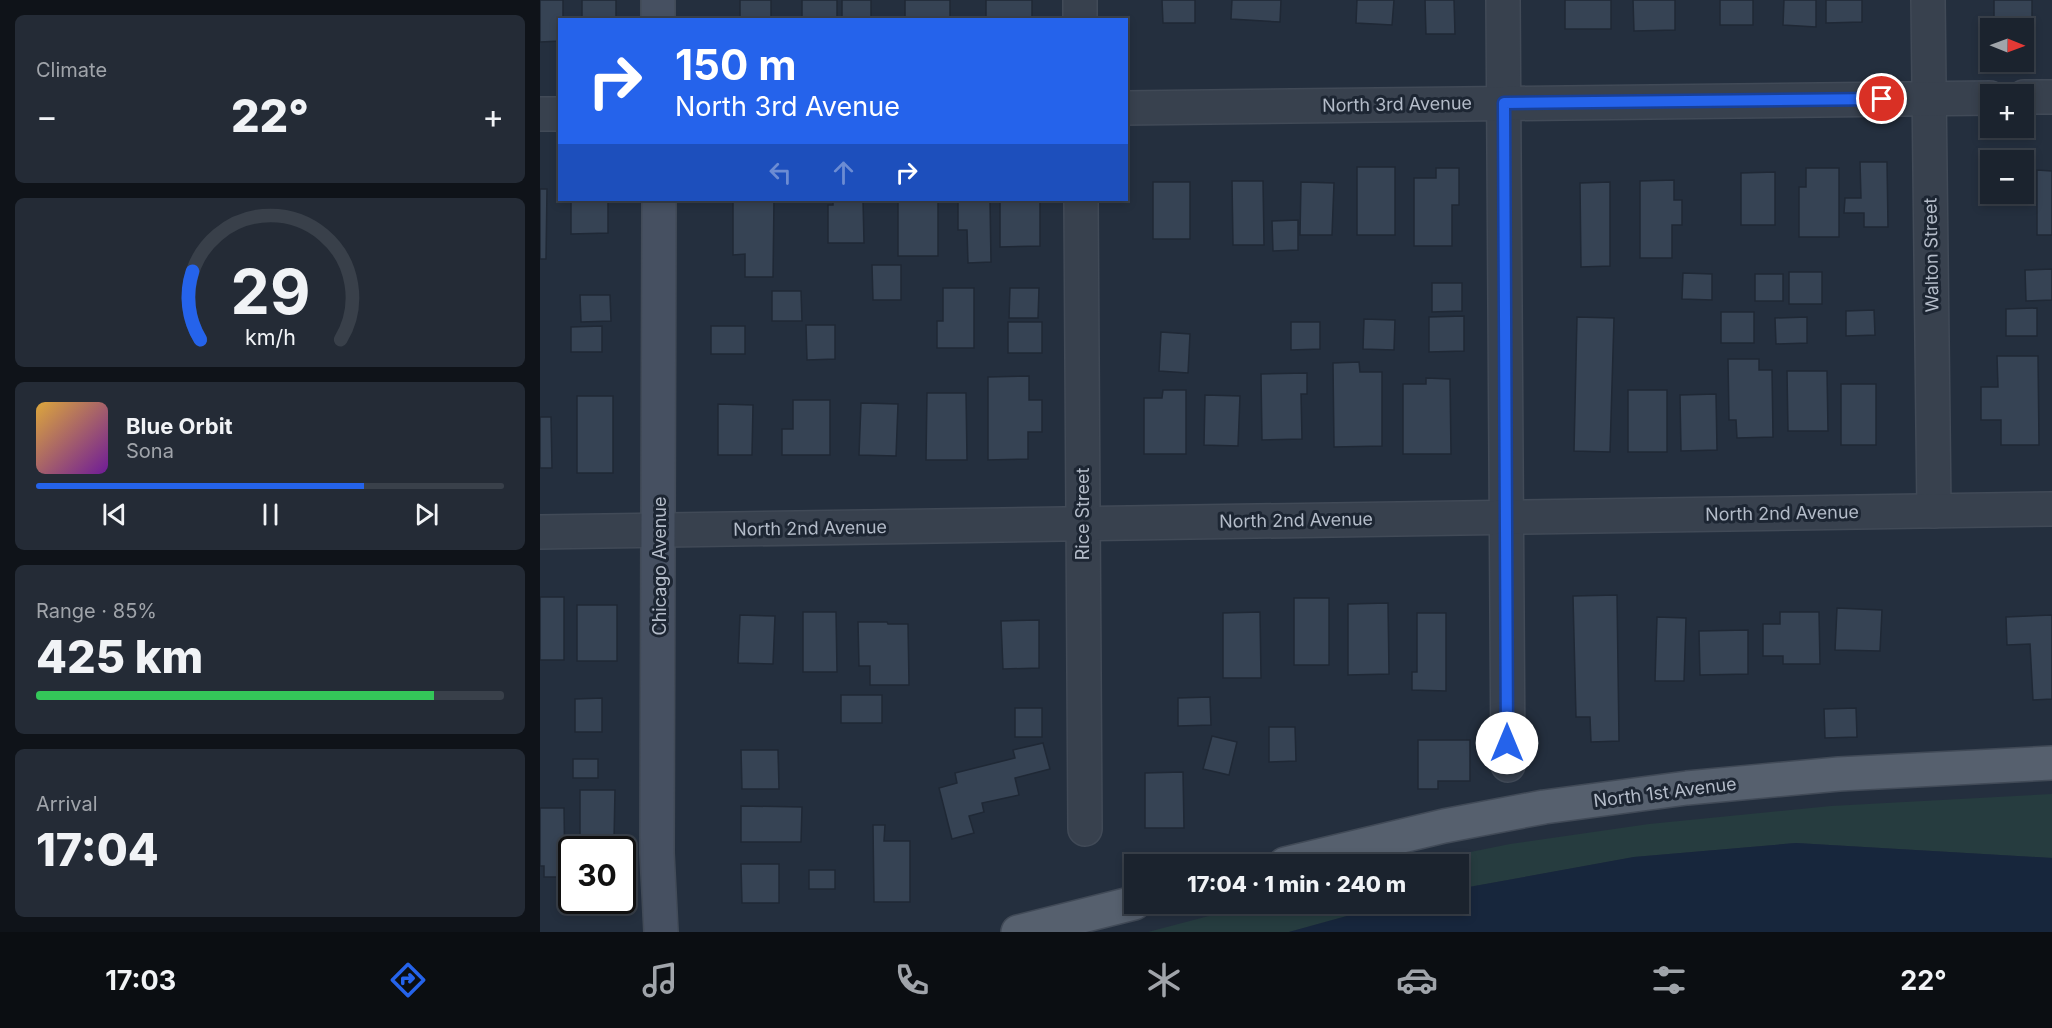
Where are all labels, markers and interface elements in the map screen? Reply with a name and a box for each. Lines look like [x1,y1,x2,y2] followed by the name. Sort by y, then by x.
[1980,18,2034,72] north arrow
[1980,18,2034,204] map controls
[675,39,797,90] text: 150 m
[576,42,654,120] icon: right
[36,58,107,82] text: Climate
[1856,73,1907,124] pin
[1865,82,1898,115] icon: arrive
[1980,84,2034,138] button: +
[231,88,309,143] text: 22°
[675,90,900,123] text: North 3rd Avenue
[1322,92,1472,116] street label: North 3rd Avenue
[36,96,58,136] text: −
[482,96,504,136] text: +
[1980,150,2034,204] button: −
[764,156,797,189] icon: left
[827,156,860,189] icon: ahead
[890,156,923,189] icon: right
[1920,197,1942,312] street label: Walton Street
[230,254,310,329] text: 29
[245,324,295,350] text: km/h
[126,413,233,439] text: Blue Orbit
[126,439,174,463] text: Sona
[1072,468,1093,560] street label: Rice Street
[649,497,670,635] street label: Chicago Avenue
[98,498,131,531] icon: previous
[254,498,287,531] icon: pause
[410,498,443,531] icon: next
[1705,501,1859,525] street label: North 2nd Avenue
[1219,508,1373,532] street label: North 2nd Avenue
[733,516,887,540] street label: North 2nd Avenue
[36,599,157,623] text: Range · 85%
[36,629,203,684] text: 425 km
[1475,711,1539,775] position arrow
[1592,773,1738,811] street label: North 1st Avenue
[36,792,98,816] text: Arrival
[36,822,159,877] text: 17:04
[558,836,636,914] speed limit sign: 30
[1187,871,1406,897] text: 17:04 · 1 min · 240 m
[387,959,429,1001] icon: directions
[639,959,681,1001] icon: music
[891,959,933,1001] icon: phone
[1143,959,1185,1001] icon: climate
[1396,959,1438,1001] icon: car
[1648,959,1690,1001] icon: filters
[105,964,176,997] text: 17:03
[1900,964,1947,997] text: 22°

